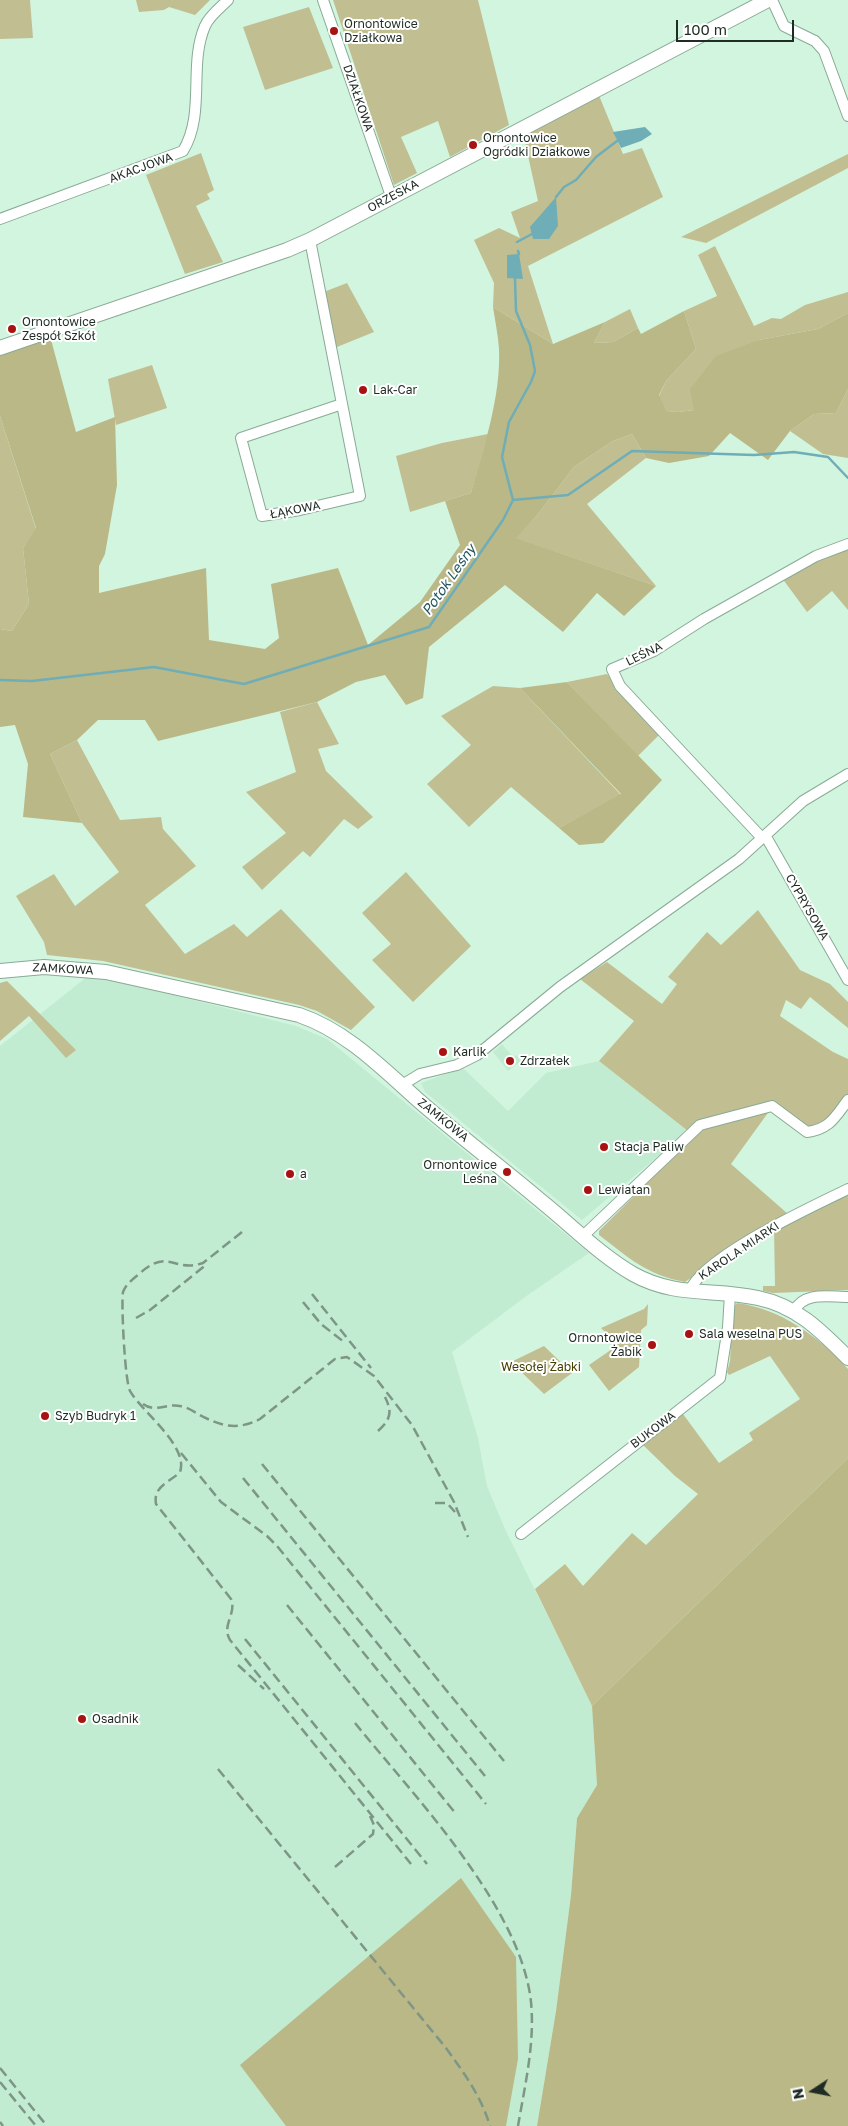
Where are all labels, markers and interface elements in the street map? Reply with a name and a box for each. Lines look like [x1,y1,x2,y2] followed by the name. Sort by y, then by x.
[678,10,796,42] scale bar
[344,17,418,45] place label: Ornontowice Działkowa
[684,20,727,38] text: 100 m
[328,25,340,37] marker: Ornontowice Działkowa
[340,63,376,133] street label: DZIAŁKOWA
[483,131,590,159] place label: Ornontowice Ogródki Działkowe
[467,139,479,151] marker: Ornontowice Ogródki Działkowe
[107,150,175,186] street label: AKACJOWA
[365,177,421,215] street label: ORZESKA
[22,315,96,343] place label: Ornontowice Zespół Szkół
[6,323,18,335] marker: Ornontowice Zespół Szkół
[373,383,417,397] place label: Lak-Car
[357,384,369,396] marker: Lak-Car
[269,498,321,522] street label: ŁĄKOWA
[418,541,480,619] water label: Potok Leśny
[623,639,665,669] street label: LEŚNA
[782,871,832,943] street label: CYPRYSOWA
[32,960,94,978] street label: ZAMKOWA
[453,1045,486,1059] place label: Karlik
[437,1046,449,1058] marker: Karlik
[520,1054,570,1068] place label: Zdrzałek
[504,1055,516,1067] marker: Zdrzałek
[415,1095,471,1145] street label: ZAMKOWA
[614,1140,684,1154] place label: Stacja Paliw
[598,1141,610,1153] marker: Stacja Paliw
[423,1158,497,1186] place label: Ornontowice Leśna
[501,1166,513,1178] marker: Ornontowice Leśna
[300,1167,307,1181] place label: a
[284,1168,296,1180] marker: a
[598,1183,650,1197] place label: Lewiatan
[582,1184,594,1196] marker: Lewiatan
[696,1219,782,1283] street label: KAROLA MIARKI
[699,1327,802,1341] place label: Sala weselna PUS
[683,1328,695,1340] marker: Sala weselna PUS
[568,1331,642,1359] place label: Ornontowice Żabik
[646,1339,658,1351] marker: Ornontowice Żabik
[501,1360,581,1374] park label: Wesołej Żabki
[628,1408,678,1452] street label: BUKOWA
[55,1409,136,1423] place label: Szyb Budryk 1
[39,1410,51,1422] marker: Szyb Budryk 1
[92,1712,139,1726] place label: Osadnik
[76,1713,88,1725] marker: Osadnik
[788,2066,838,2116] north arrow
[788,2087,807,2101] text: N

